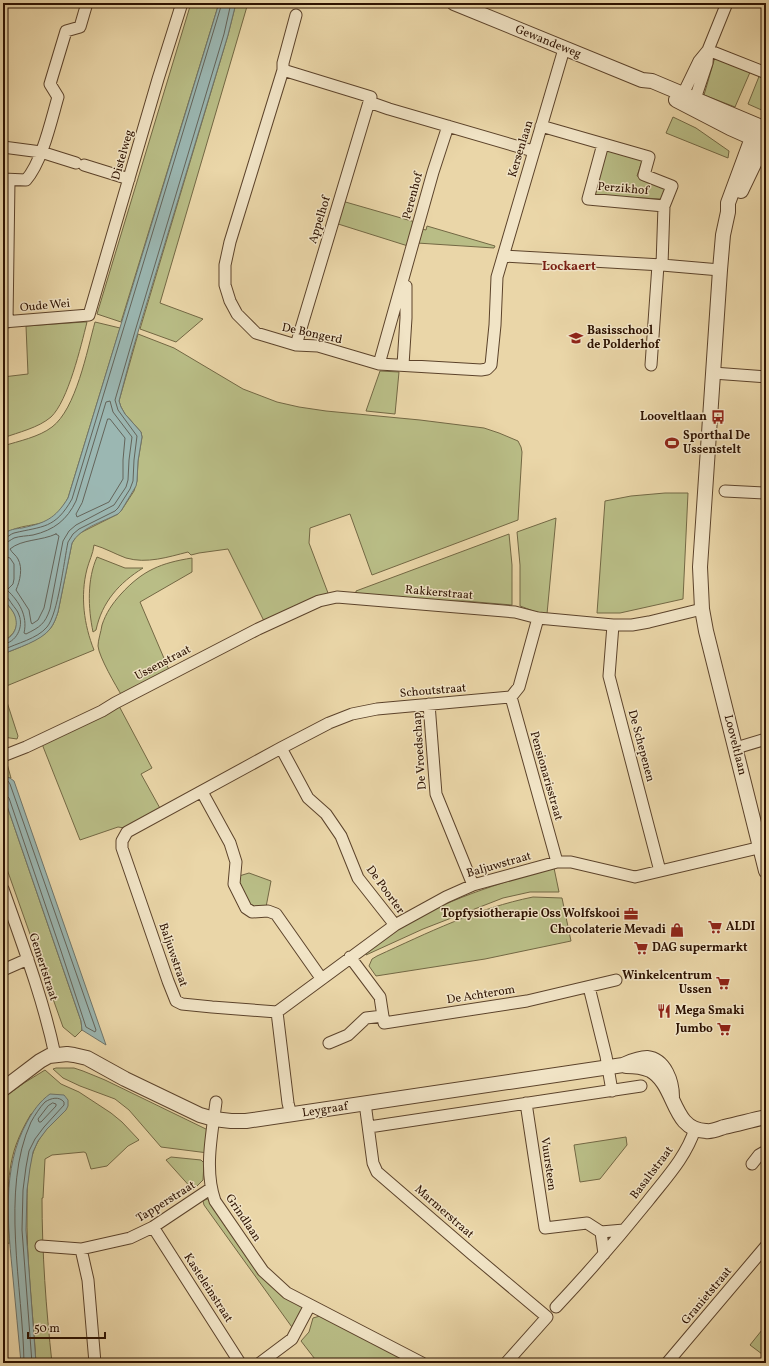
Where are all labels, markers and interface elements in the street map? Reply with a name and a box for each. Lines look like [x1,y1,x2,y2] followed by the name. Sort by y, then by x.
[513,21,583,63] street label: Gewandeweg
[505,118,537,180] street label: Kersenlaan
[108,128,138,182] street label: Distelweg
[399,169,427,221] street label: Perenhof
[597,179,651,199] street label: Perzikhof
[305,193,335,246] street label: Appelhof
[542,258,596,276] district label: Lockaert
[19,296,71,316] street label: Oude Wei
[280,320,344,348] street label: De Bongerd
[587,323,661,353] place label: Basisschool de Polderhof
[568,330,584,346] school or university icon: Basisschool de Polderhof
[640,409,707,425] place label: Looveltlaan
[710,409,726,425] bus stop icon: Looveltlaan
[683,428,750,458] place label: Sporthal De Ussenstelt
[664,435,680,451] sports icon: Sporthal De Ussenstelt
[404,582,474,604] street label: Rakkerstraat
[132,641,194,685] street label: Ussenstraat
[399,680,467,702] street label: Schoutstraat
[624,708,658,784] street label: De Schepenen
[409,711,431,790] street label: De Vroedschap
[720,713,750,777] street label: Looveltlaan
[526,730,566,822] street label: Pensionarisstraat
[465,848,533,882] street label: Baljuwstraat
[362,863,408,917] street label: De Poorter
[441,906,620,922] place label: Topfysiotherapie Oss Wolfskooi
[623,906,639,922] office icon: Topfysiotherapie Oss Wolfskooi
[707,919,723,935] supermarket icon: ALDI
[726,919,756,935] place label: ALDI
[155,921,191,989] street label: Baljuwstraat
[550,922,666,938] place label: Chocolaterie Mevadi
[669,922,685,938] shop icon: Chocolaterie Mevadi
[25,931,61,1003] street label: Gemertstraat
[633,940,649,956] supermarket icon: DAG supermarkt
[652,940,748,956] place label: DAG supermarkt
[622,968,712,998] place label: Winkelcentrum Ussen
[715,975,731,991] supermarket icon: Winkelcentrum Ussen
[446,982,517,1008] street label: De Achterom
[656,1003,672,1019] restaurant icon: Mega Smaki
[675,1003,744,1019] place label: Mega Smaki
[675,1021,713,1037] place label: Jumbo
[716,1021,732,1037] supermarket icon: Jumbo
[301,1098,351,1121] street label: Leygraaf
[536,1136,560,1192] street label: Vuursteen
[627,1143,677,1203] street label: Basaltstraat
[133,1177,199,1227] street label: Tapperstraat
[411,1182,477,1242] street label: Marmerstraat
[221,1191,265,1245] street label: Grindlaan
[180,1250,236,1326] street label: Kasteleinstraat
[678,1264,736,1328] street label: Granietstraat
[28,1314,105,1340] scale bar
[34,1321,60,1337] text: 50 m

